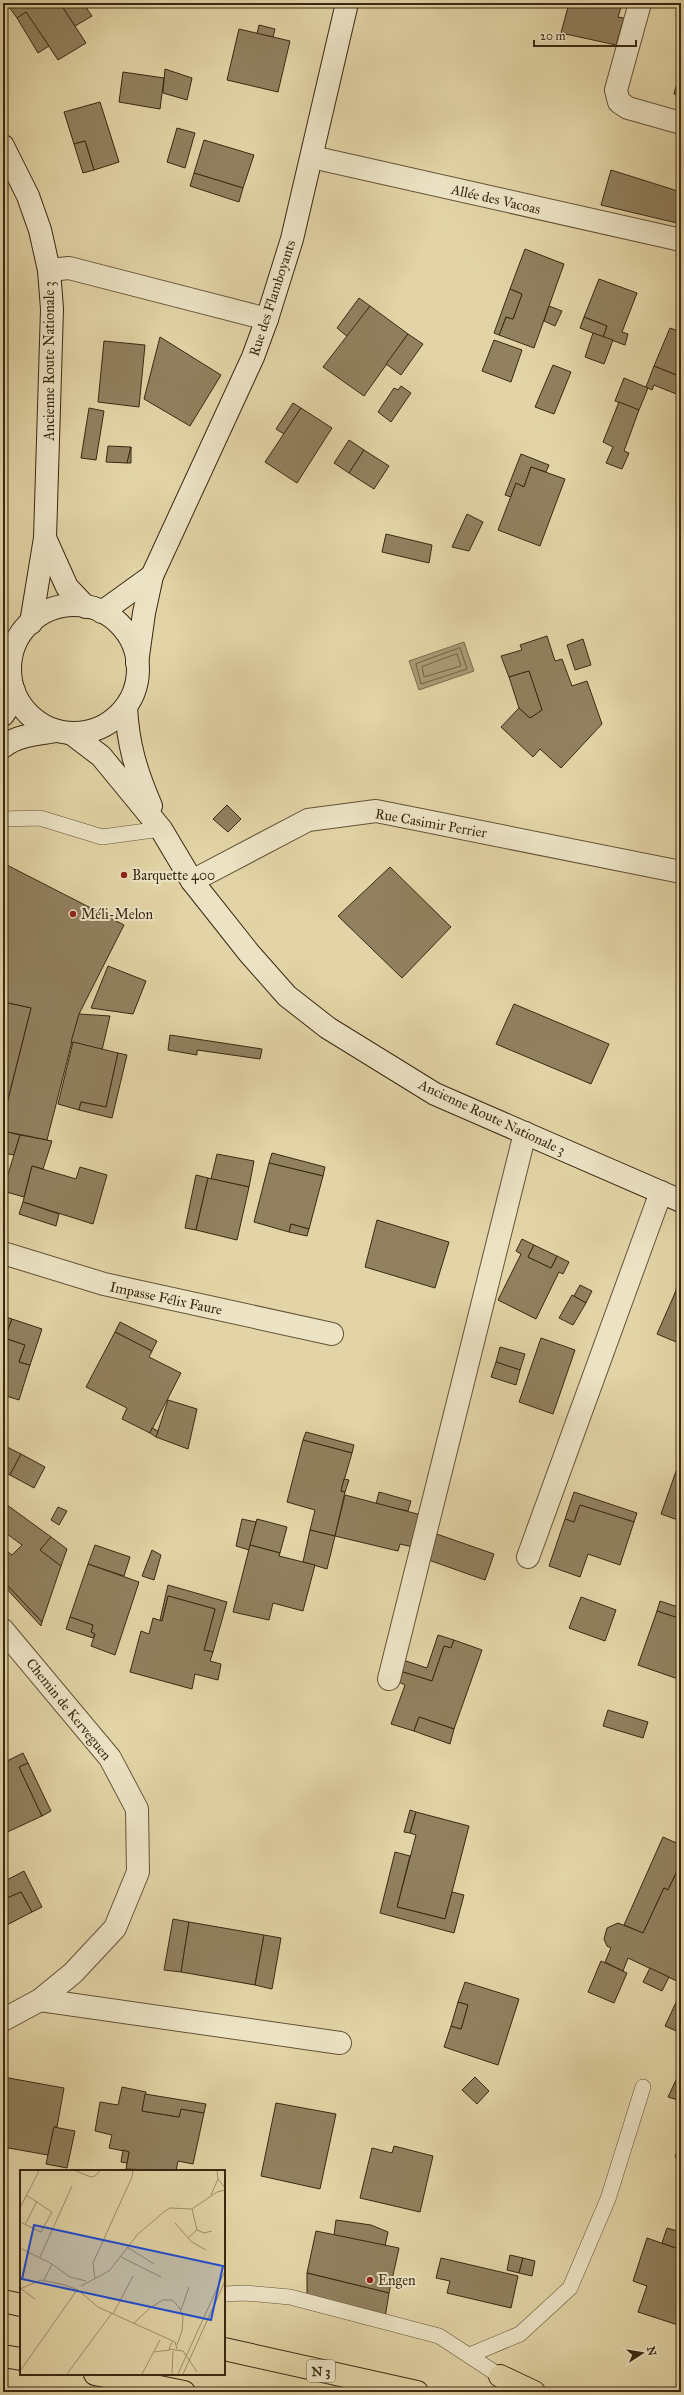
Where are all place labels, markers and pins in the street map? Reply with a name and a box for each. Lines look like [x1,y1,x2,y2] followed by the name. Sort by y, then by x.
[132,867,215,885] place label: Barquette 400
[119,870,129,880] marker: Barquette 400
[81,906,154,923] place label: Méli-Melon
[68,909,78,919] marker: Méli-Melon
[378,2272,416,2289] place label: Engen
[365,2275,375,2285] marker: Engen

